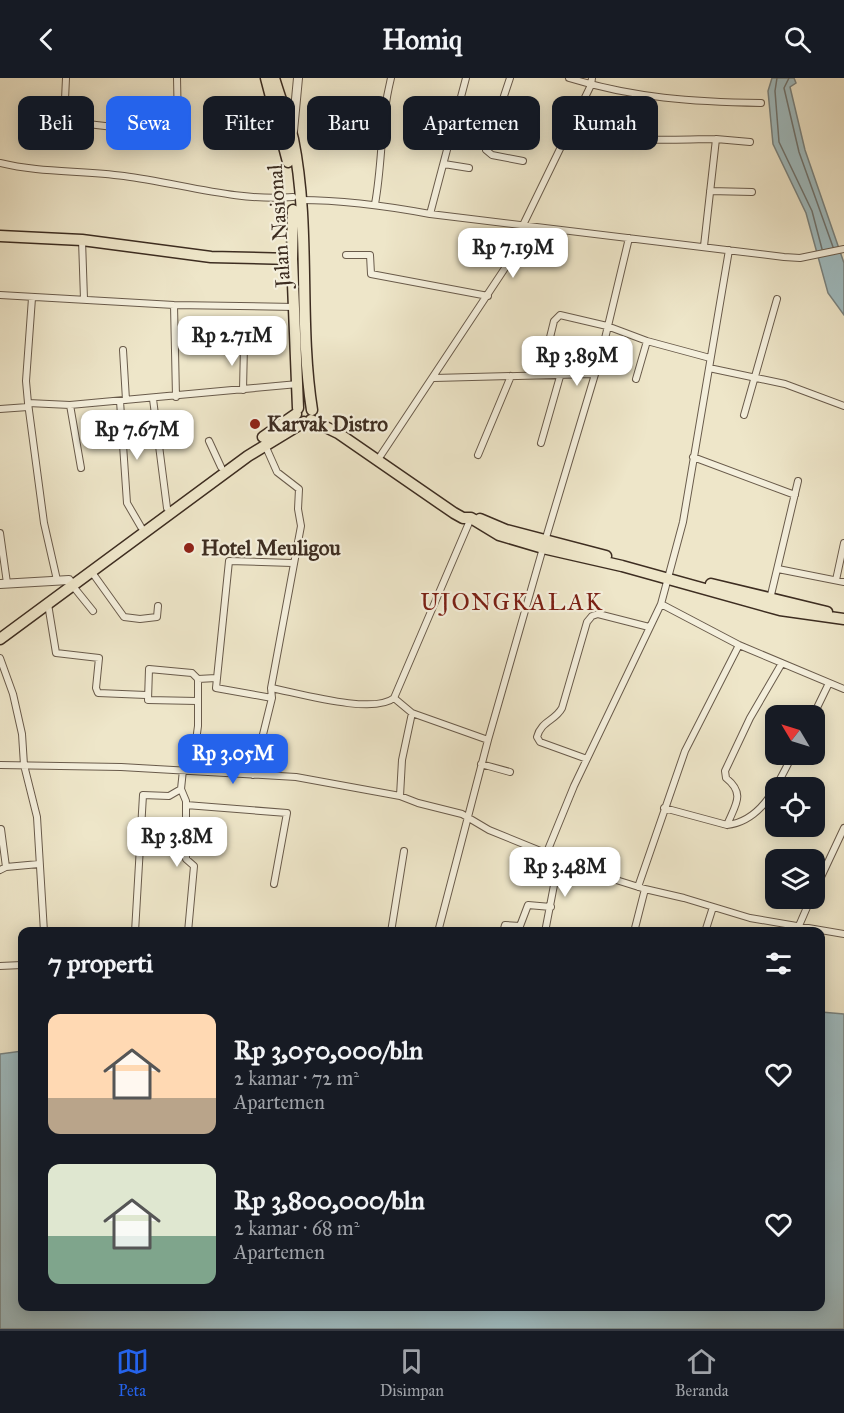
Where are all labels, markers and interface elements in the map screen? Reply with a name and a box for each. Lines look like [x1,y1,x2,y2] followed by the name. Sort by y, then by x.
[30,23,63,56] icon: back
[382,23,462,56] text: Homiq
[781,23,814,56] icon: search
[18,96,94,150] chip: Beli
[106,96,191,150] chip: Sewa
[203,96,295,150] chip: Filter
[307,96,391,150] chip: Baru
[403,96,540,150] chip: Apartemen
[552,96,658,150] chip: Rumah
[262,163,296,290] street label: Jalan Nasional
[451,228,575,279] pin: Rp 7.19M
[472,235,554,259] text: Rp 7.19M
[170,316,294,367] pin: Rp 2.71M
[192,323,272,347] text: Rp 2.71M
[515,336,639,387] pin: Rp 3.89M
[536,343,618,367] text: Rp 3.89M
[75,410,199,461] pin: Rp 7.67M
[267,411,388,437] place label: Karvak Distro
[95,417,179,441] text: Rp 7.67M
[248,417,262,431] marker: Karvak Distro
[201,535,341,561] place label: Hotel Meuligou
[182,541,196,555] marker: Hotel Meuligou
[420,587,604,617] district label: UJONGKALAK
[765,705,825,765] north arrow
[765,705,825,909] map controls
[171,734,295,785] pin: Rp 3.05M
[192,741,274,765] text: Rp 3.05M
[765,777,825,837] button: locate
[122,817,232,868] pin: Rp 3.8M
[141,824,213,848] text: Rp 3.8M
[503,847,627,898] pin: Rp 3.48M
[765,849,825,909] button: layers
[523,854,607,878] text: Rp 3.48M
[48,947,153,979] text: 7 properti
[762,947,795,980] icon: filters
[234,1034,423,1066] text: Rp 3,050,000/bln
[96,1038,168,1110] icon: home
[762,1058,795,1091] icon: heart
[234,1066,359,1090] text: 2 kamar · 72 m²
[234,1090,325,1114] text: Apartemen
[234,1184,425,1216] text: Rp 3,800,000/bln
[96,1188,168,1260] icon: home
[762,1208,795,1241] icon: heart
[234,1216,359,1240] text: 2 kamar · 68 m²
[234,1240,325,1264] text: Apartemen
[116,1345,149,1400] tab: Peta
[380,1345,444,1400] tab: Disimpan
[675,1345,728,1400] tab: Beranda

